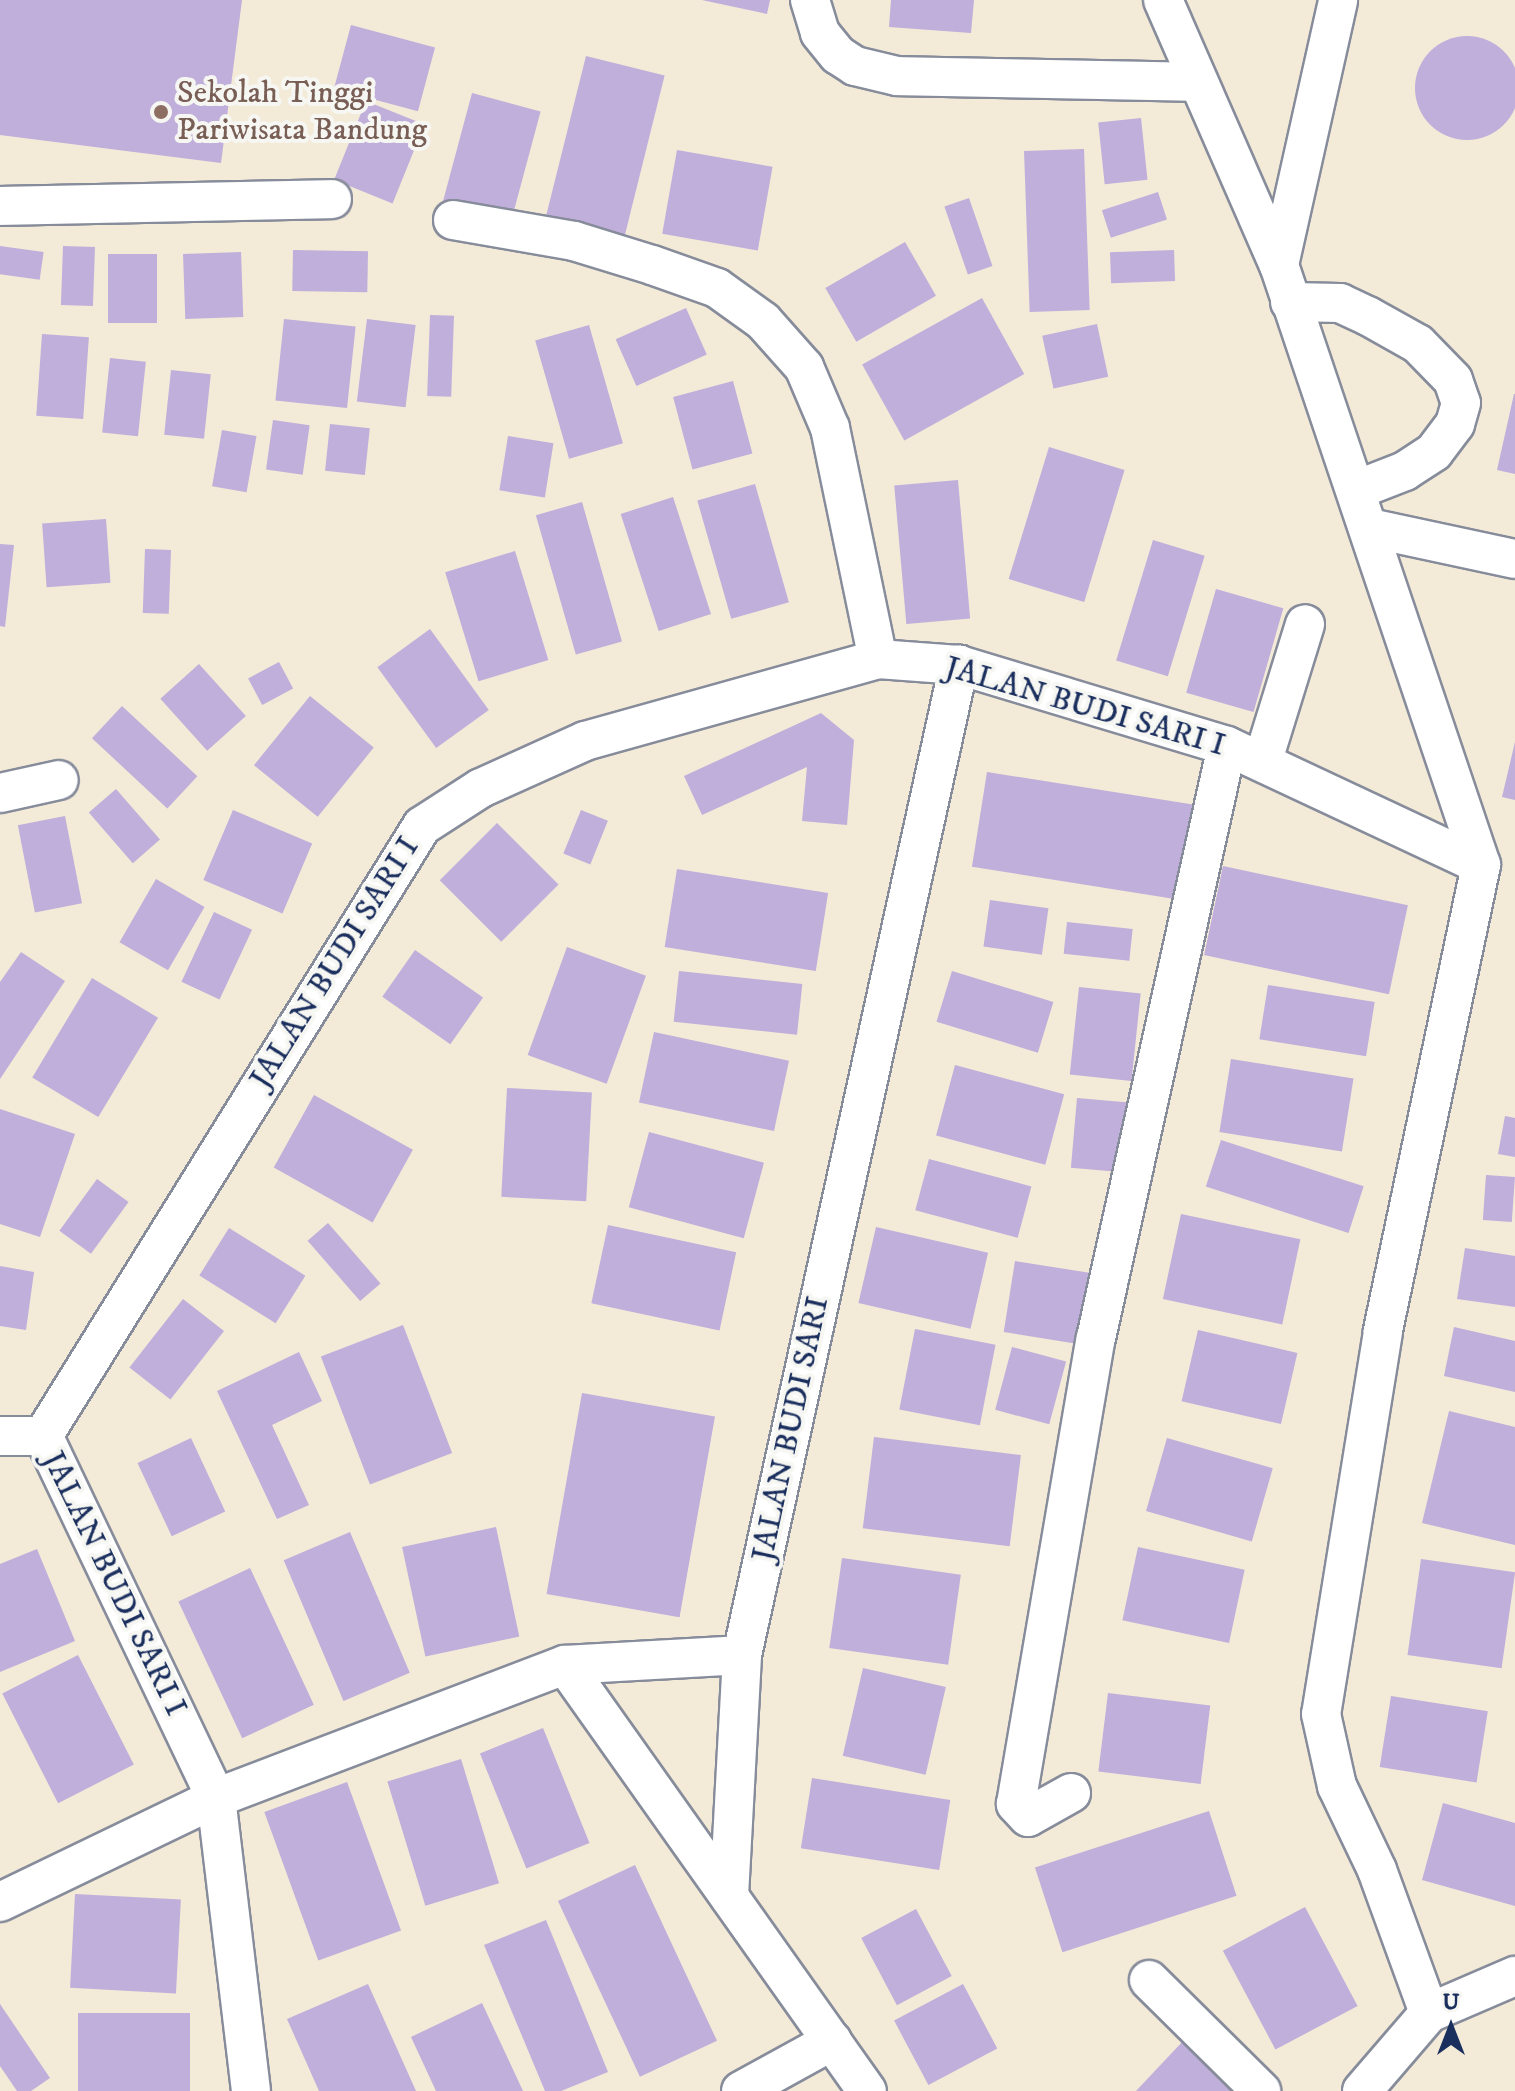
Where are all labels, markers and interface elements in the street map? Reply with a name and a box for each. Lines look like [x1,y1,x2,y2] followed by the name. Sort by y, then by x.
[177,75,427,150] place label: Sekolah Tinggi Pariwisata Bandung
[152,103,170,121] marker: Sekolah Tinggi Pariwisata Bandung
[940,649,1230,765] street label: JALAN BUDI SARI I
[242,830,428,1096] street label: JALAN BUDI SARI I
[744,1293,838,1565] street label: JALAN BUDI SARI
[33,1445,195,1723] street label: JALAN BUDI SARI I
[1411,1987,1491,2067] north arrow
[1442,1989,1460,2016] text: U

